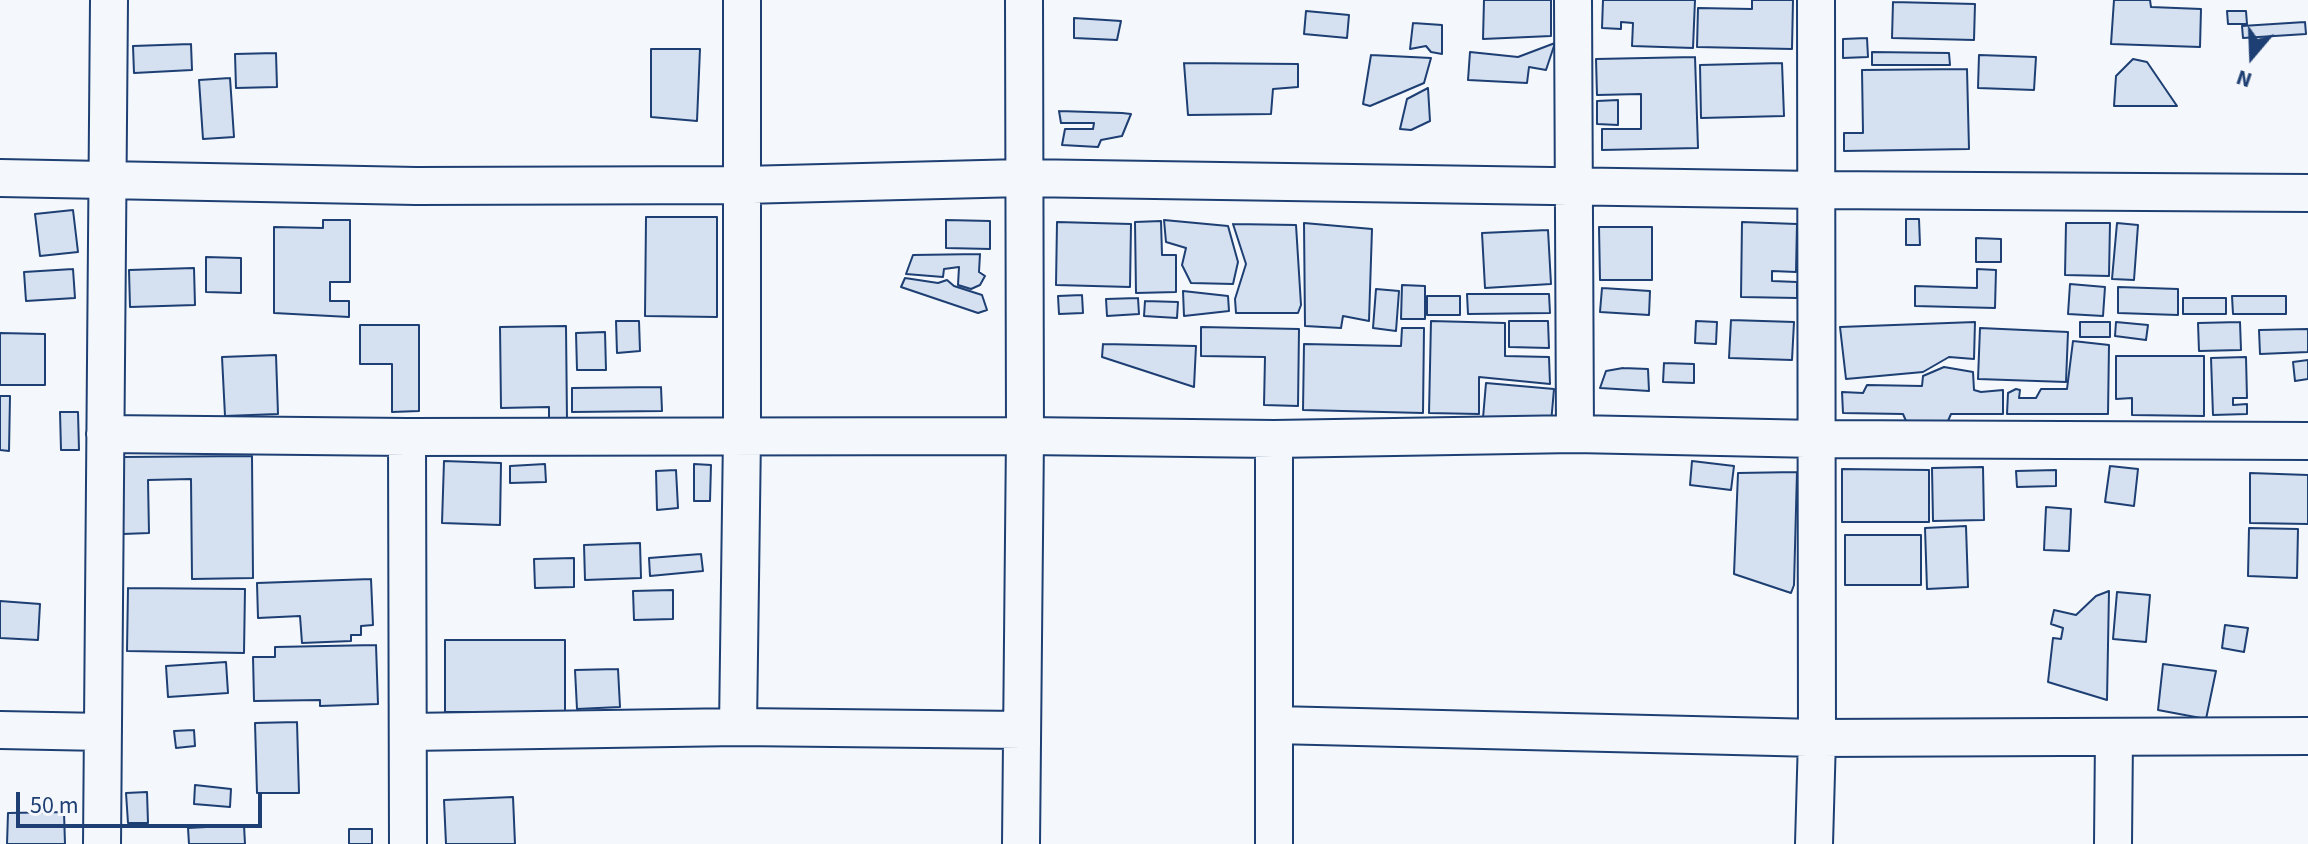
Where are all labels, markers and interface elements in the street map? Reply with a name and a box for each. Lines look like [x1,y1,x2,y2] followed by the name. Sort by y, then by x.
[2212,16,2292,96] north arrow
[2232,61,2256,96] text: N
[20,776,266,826] scale bar
[30,788,79,823] text: 50 m

